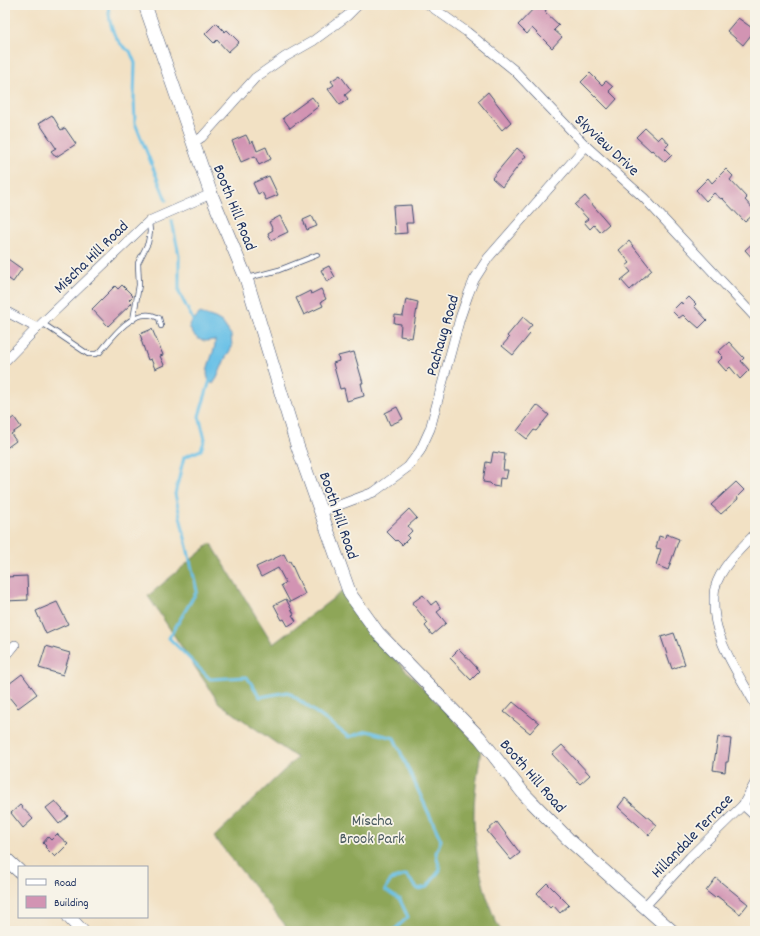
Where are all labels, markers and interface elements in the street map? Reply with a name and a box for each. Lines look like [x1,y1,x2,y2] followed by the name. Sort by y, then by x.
[569,110,644,182] street label: Skyview Drive
[206,161,261,254] street label: Booth Hill Road
[49,216,134,300] street label: Mischa Hill Road
[421,292,466,379] street label: Pachaug Road
[312,469,363,563] street label: Booth Hill Road
[494,735,571,819] street label: Booth Hill Road
[647,789,739,884] street label: Hillandale Terrace
[339,810,405,851] park label: Mischa Brook Park
[18,866,148,918] legend
[54,875,76,892] text: Road
[54,895,89,912] text: Building

